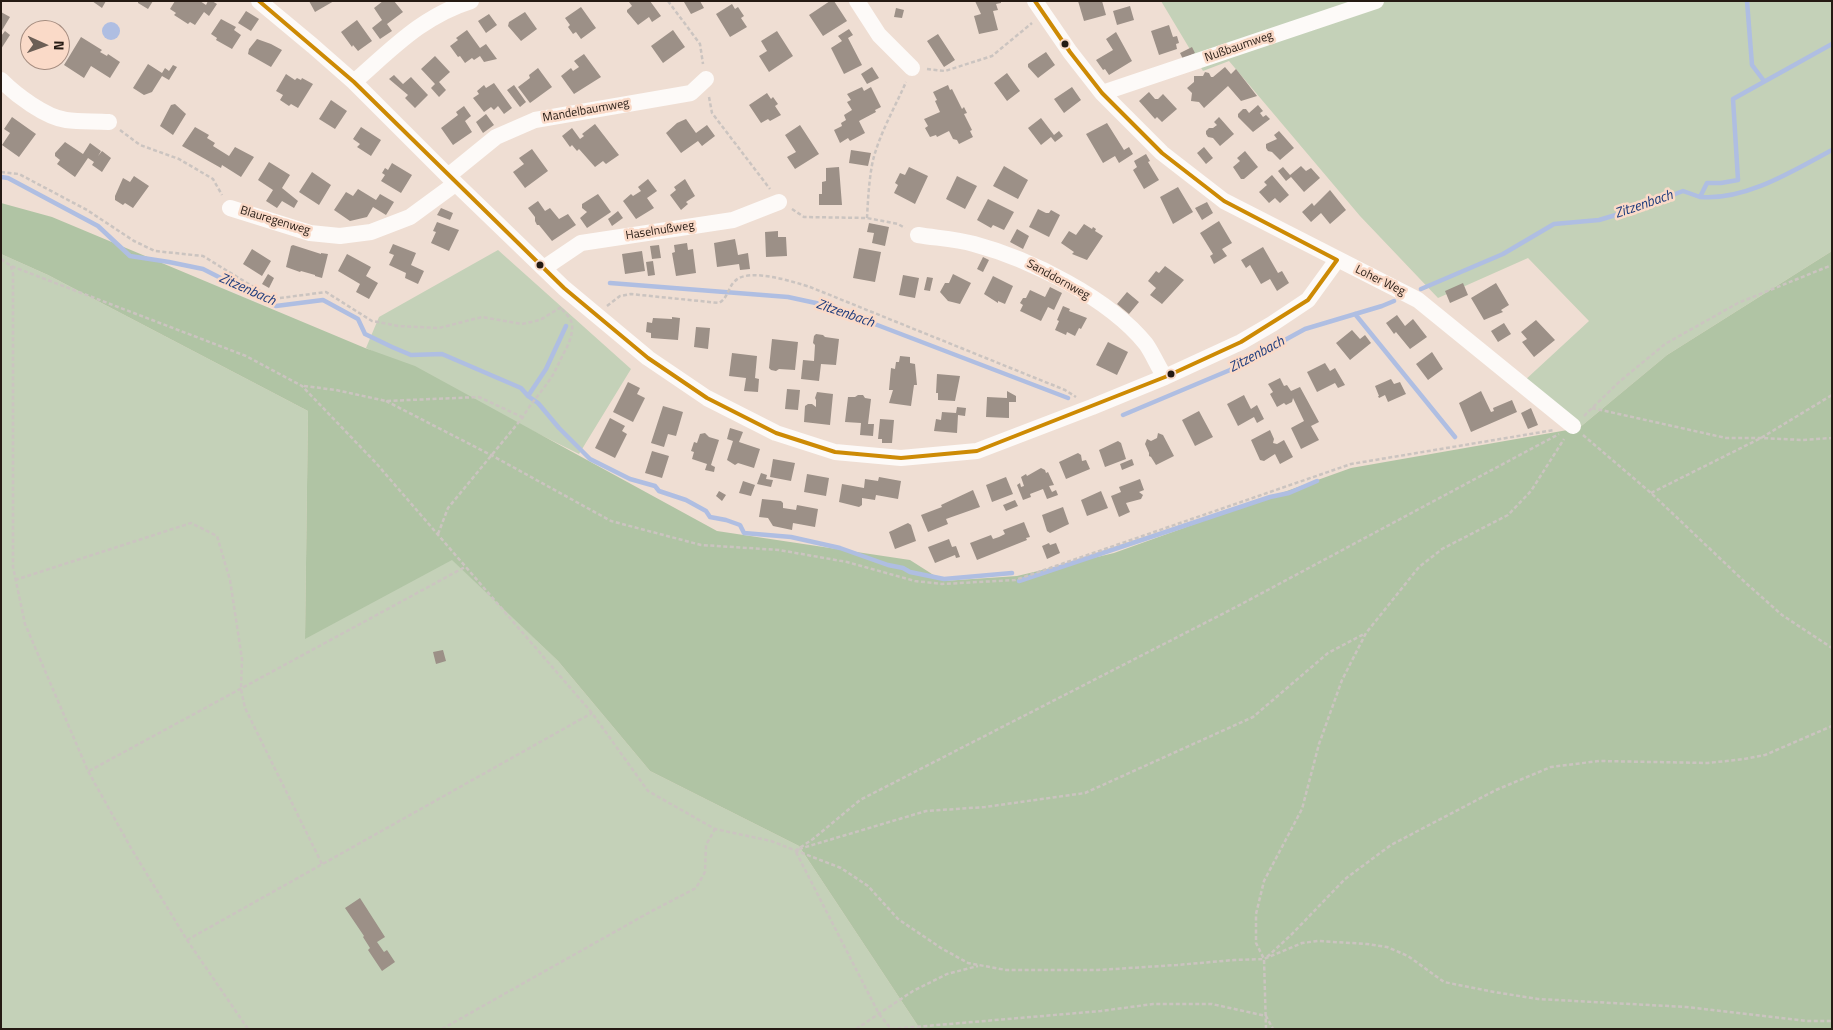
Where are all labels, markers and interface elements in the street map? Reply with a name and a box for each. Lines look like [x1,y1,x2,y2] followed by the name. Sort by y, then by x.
[20,20,70,70] north arrow
[1203,29,1275,65] street label: Nußbaumweg
[1060,39,1070,49] unlabelled marker
[49,40,70,51] text: N
[542,96,630,126] street label: Mandelbaumweg
[1613,187,1675,223] water label: Zitzenbach
[238,204,312,238] street label: Blauregenweg
[625,218,695,244] street label: Haselnußweg
[1024,257,1092,303] street label: Sanddornweg
[535,260,545,270] unlabelled marker
[1353,263,1407,299] street label: Loher Weg
[216,270,278,310] water label: Zitzenbach
[814,296,876,332] water label: Zitzenbach
[1227,333,1287,377] water label: Zitzenbach
[1166,369,1176,379] unlabelled marker

